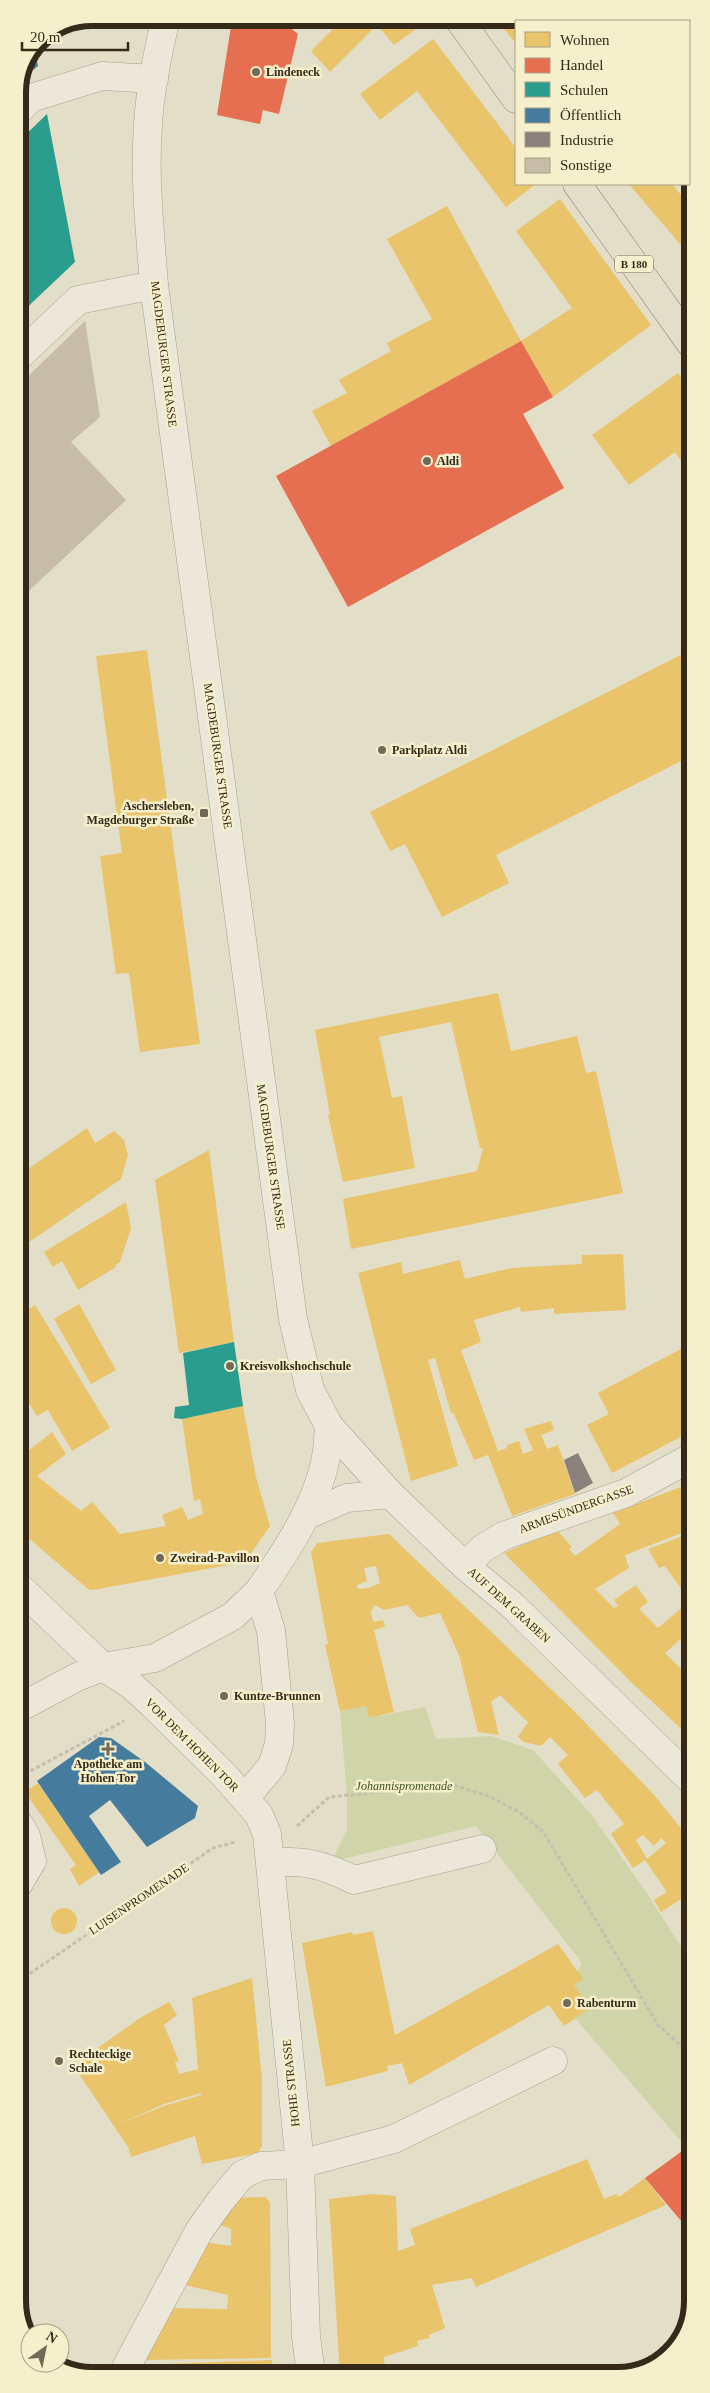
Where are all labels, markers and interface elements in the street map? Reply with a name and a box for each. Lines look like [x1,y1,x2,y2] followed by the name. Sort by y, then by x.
[22,20,129,52] scale bar
[515,20,690,185] legend
[30,29,61,45] text: 20 m
[560,32,610,48] text: Wohnen
[560,57,603,73] text: Handel
[266,65,320,79] place label: Lindeneck
[250,66,262,78] marker: Lindeneck
[560,82,609,98] text: Schulen
[560,107,622,123] text: Öffentlich
[560,132,614,148] text: Industrie
[560,157,612,173] text: Sonstige
[615,255,653,272] road number: B 180
[148,280,180,428] street label: MAGDEBURGER STRASSE
[437,454,460,468] place label: Aldi
[421,455,433,467] marker: Aldi
[201,682,235,830] street label: MAGDEBURGER STRASSE
[392,743,468,757] place label: Parkplatz Aldi
[376,744,388,756] marker: Parkplatz Aldi
[87,799,195,827] place label: Aschersleben, Magdeburger Straße
[198,807,210,819] marker: Aschersleben, Magdeburger Straße
[254,1083,288,1231] street label: MAGDEBURGER STRASSE
[240,1359,352,1373] place label: Kreisvolkshochschule
[224,1360,236,1372] marker: Kreisvolkshochschule
[517,1482,635,1536] street label: ARMESÜNDERGASSE
[170,1551,260,1565] place label: Zweirad-Pavillon
[154,1552,166,1564] marker: Zweirad-Pavillon
[465,1564,553,1646] street label: AUF DEM GRABEN
[234,1689,321,1703] place label: Kuntze-Brunnen
[218,1690,230,1702] marker: Kuntze-Brunnen
[142,1695,242,1795] street label: VOR DEM HOHEN TOR
[102,1743,114,1755] marker: Apotheke am Hohen Tor
[74,1757,142,1785] place label: Apotheke am Hohen Tor
[356,1779,453,1793] park label: Johannispromenade
[86,1860,192,1938] street label: LUISENPROMENADE
[577,1996,636,2010] place label: Rabenturm
[561,1997,573,2009] marker: Rabenturm
[279,2039,303,2127] street label: HOHE STRASSE
[69,2047,132,2075] place label: Rechteckige Schale
[53,2055,65,2067] marker: Rechteckige Schale
[20,2323,70,2373] north arrow
[43,2328,60,2347] text: N

